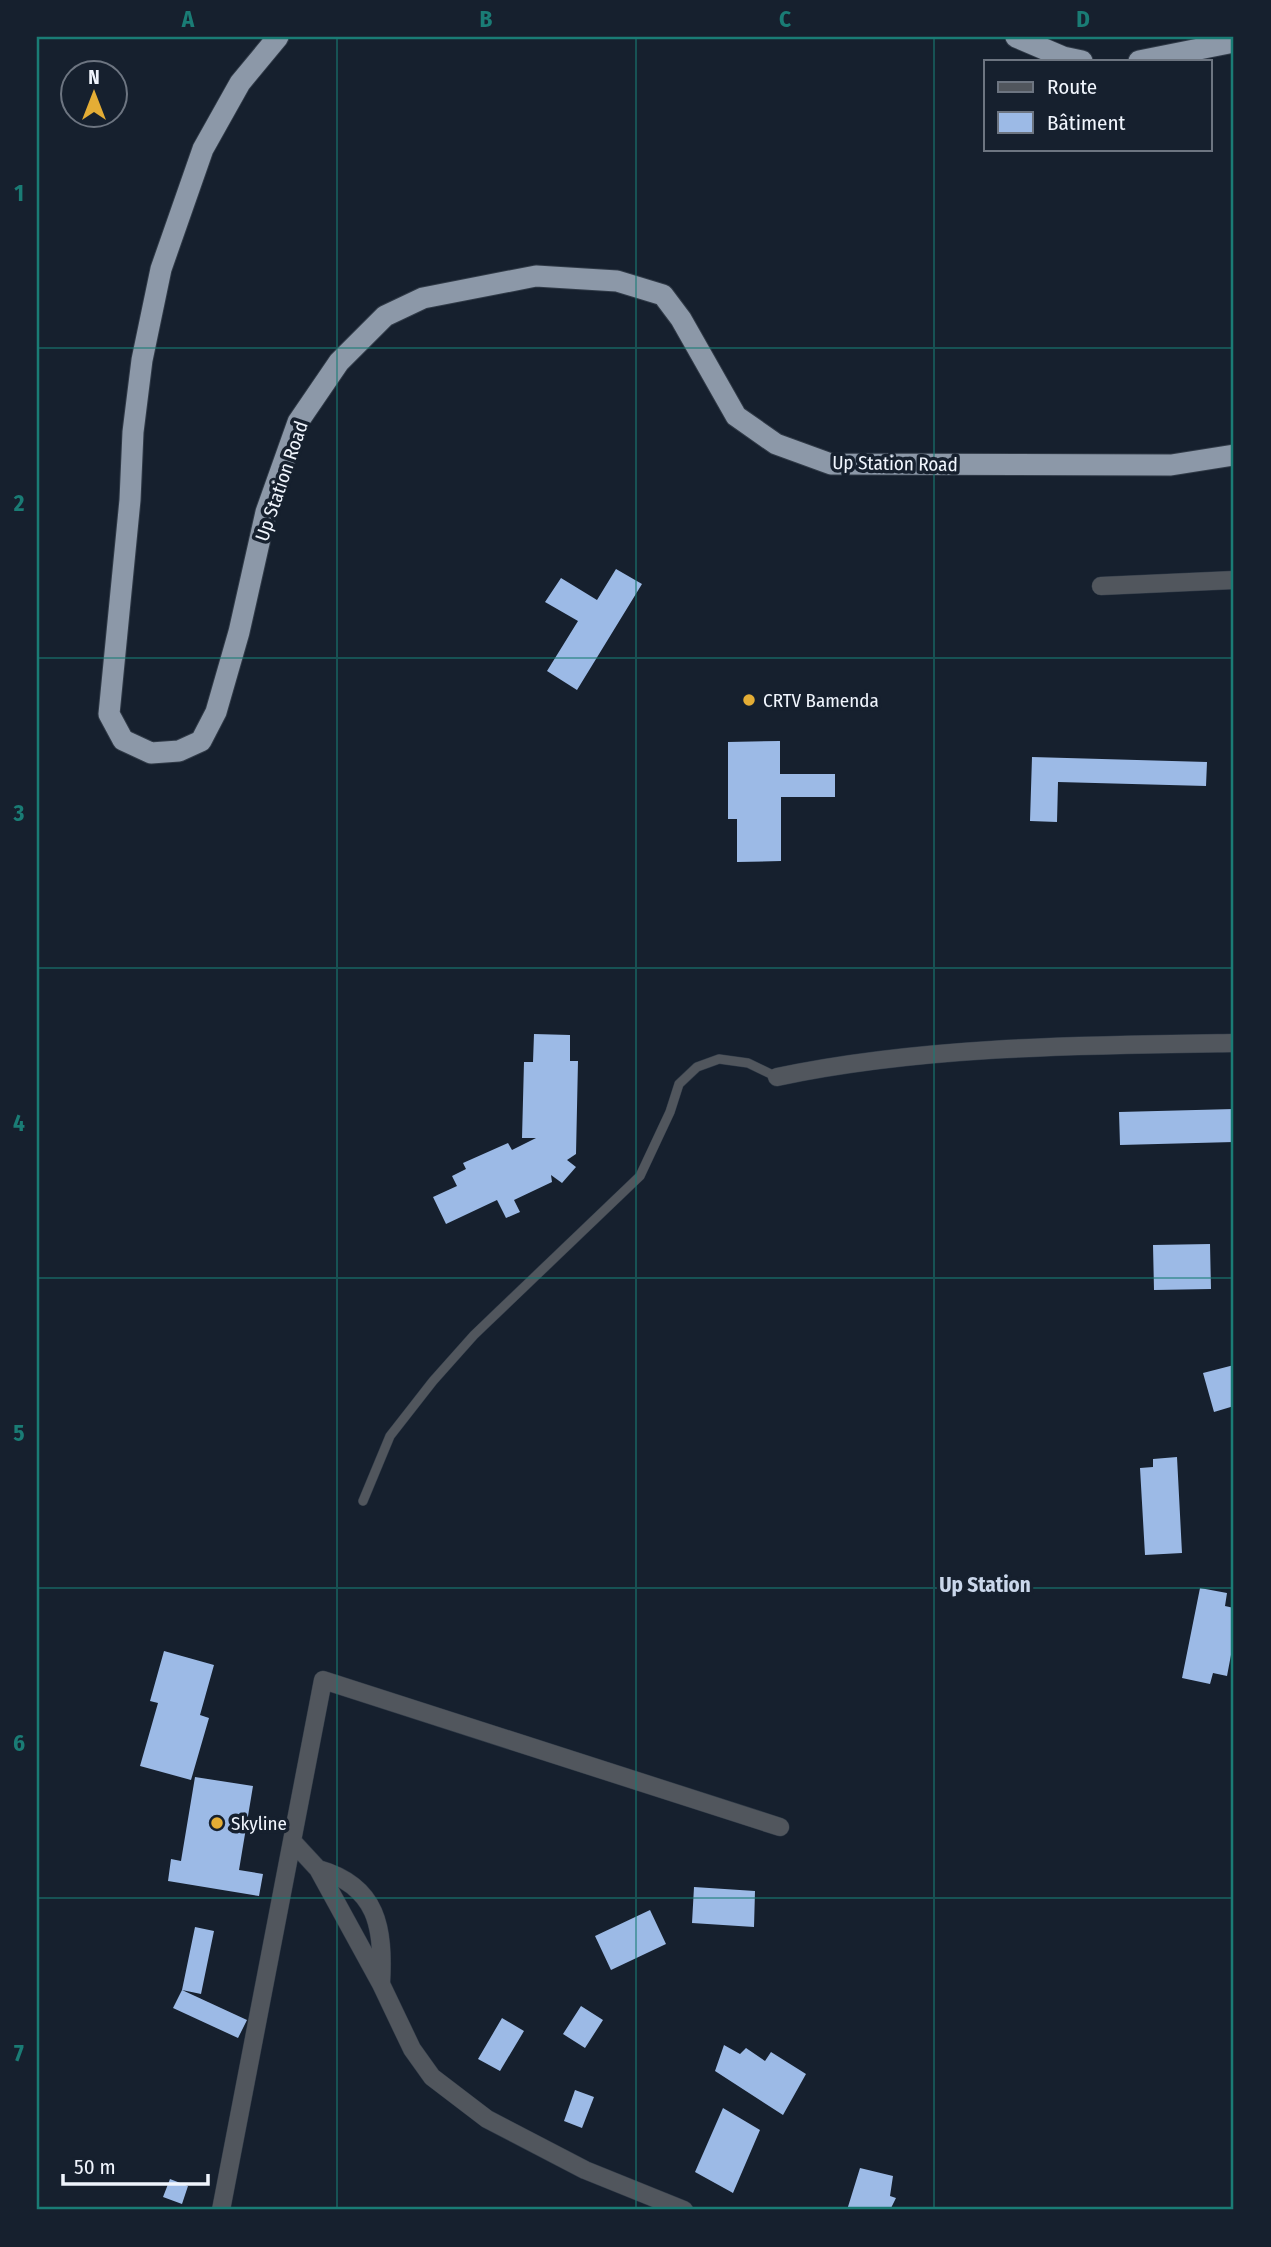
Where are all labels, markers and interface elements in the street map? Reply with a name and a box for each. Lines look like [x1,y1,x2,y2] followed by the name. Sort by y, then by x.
[181,5,195,33] text: A
[480,5,493,33] text: B
[779,5,791,33] text: C
[1076,5,1090,33] text: D
[60,60,130,130] north arrow
[984,60,1212,150] legend
[88,66,100,89] text: N
[1047,74,1097,100] text: Route
[1047,110,1126,136] text: Bâtiment
[14,179,24,207] text: 1
[250,418,313,544] street label: Up Station Road
[832,451,958,476] street label: Up Station Road
[13,489,25,517] text: 2
[763,689,879,712] place label: CRTV Bamenda
[741,692,757,708] marker: CRTV Bamenda
[13,799,25,827] text: 3
[13,1109,25,1137] text: 4
[13,1419,25,1447] text: 5
[939,1572,1031,1598] district label: Up Station
[13,1729,25,1757] text: 6
[231,1812,287,1835] place label: Skyline
[209,1815,225,1831] marker: Skyline
[14,2039,24,2067] text: 7
[63,2142,208,2186] scale bar
[74,2154,116,2180] text: 50 m

